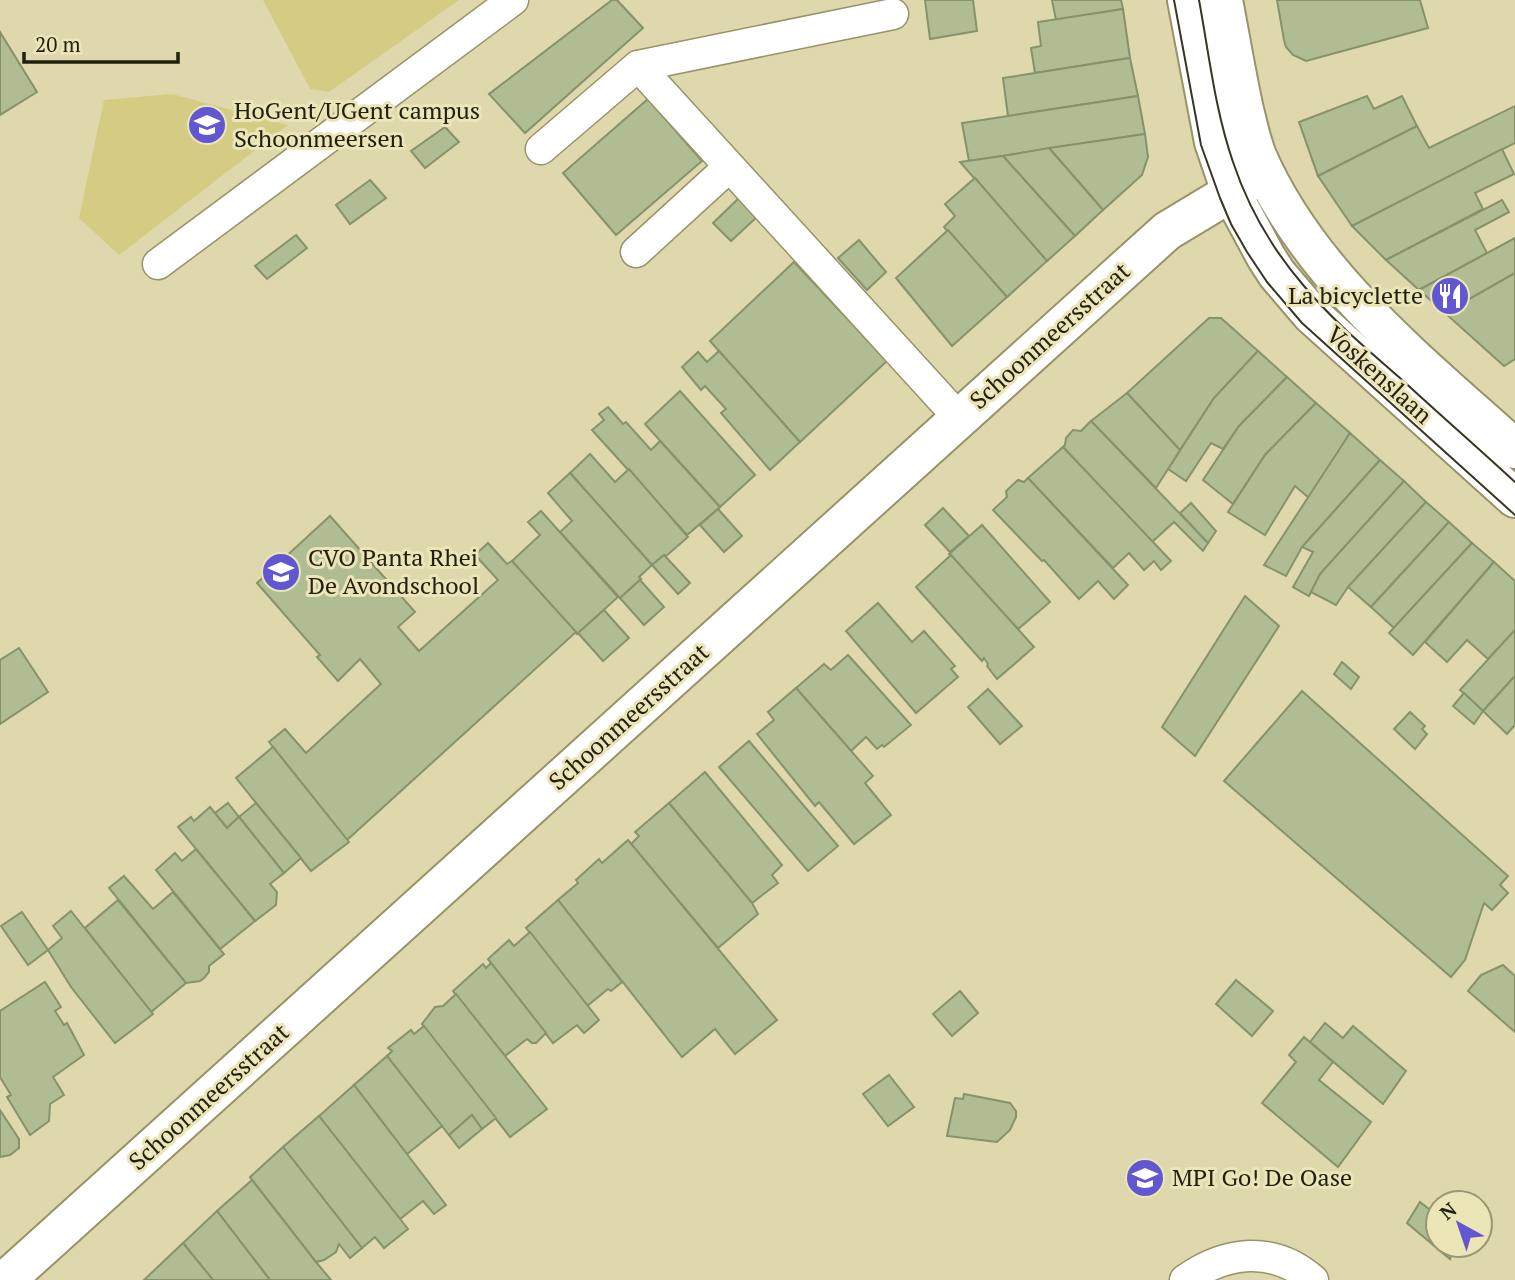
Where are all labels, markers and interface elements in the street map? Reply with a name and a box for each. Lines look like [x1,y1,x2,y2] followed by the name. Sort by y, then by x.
[24,21,178,65] scale bar
[35,30,81,58] text: 20 m
[234,94,480,154] place label: HoGent/UGent campus Schoonmeersen
[186,104,228,146] school or university icon: HoGent/UGent campus Schoonmeersen
[962,255,1136,416] street label: Schoonmeersstraat
[1429,275,1471,317] restaurant icon: La bicyclette
[1288,279,1423,311] place label: La bicyclette
[1320,318,1440,430] street label: Voskenslaan
[308,541,479,601] place label: CVO Panta Rhei De Avondschool
[260,551,302,593] school or university icon: CVO Panta Rhei De Avondschool
[541,636,715,797] street label: Schoonmeersstraat
[121,1016,295,1177] street label: Schoonmeersstraat
[1124,1157,1166,1199] school or university icon: MPI Go! De Oase
[1172,1161,1352,1193] place label: MPI Go! De Oase
[1424,1189,1494,1259] north arrow
[1434,1196,1462,1225] text: N

